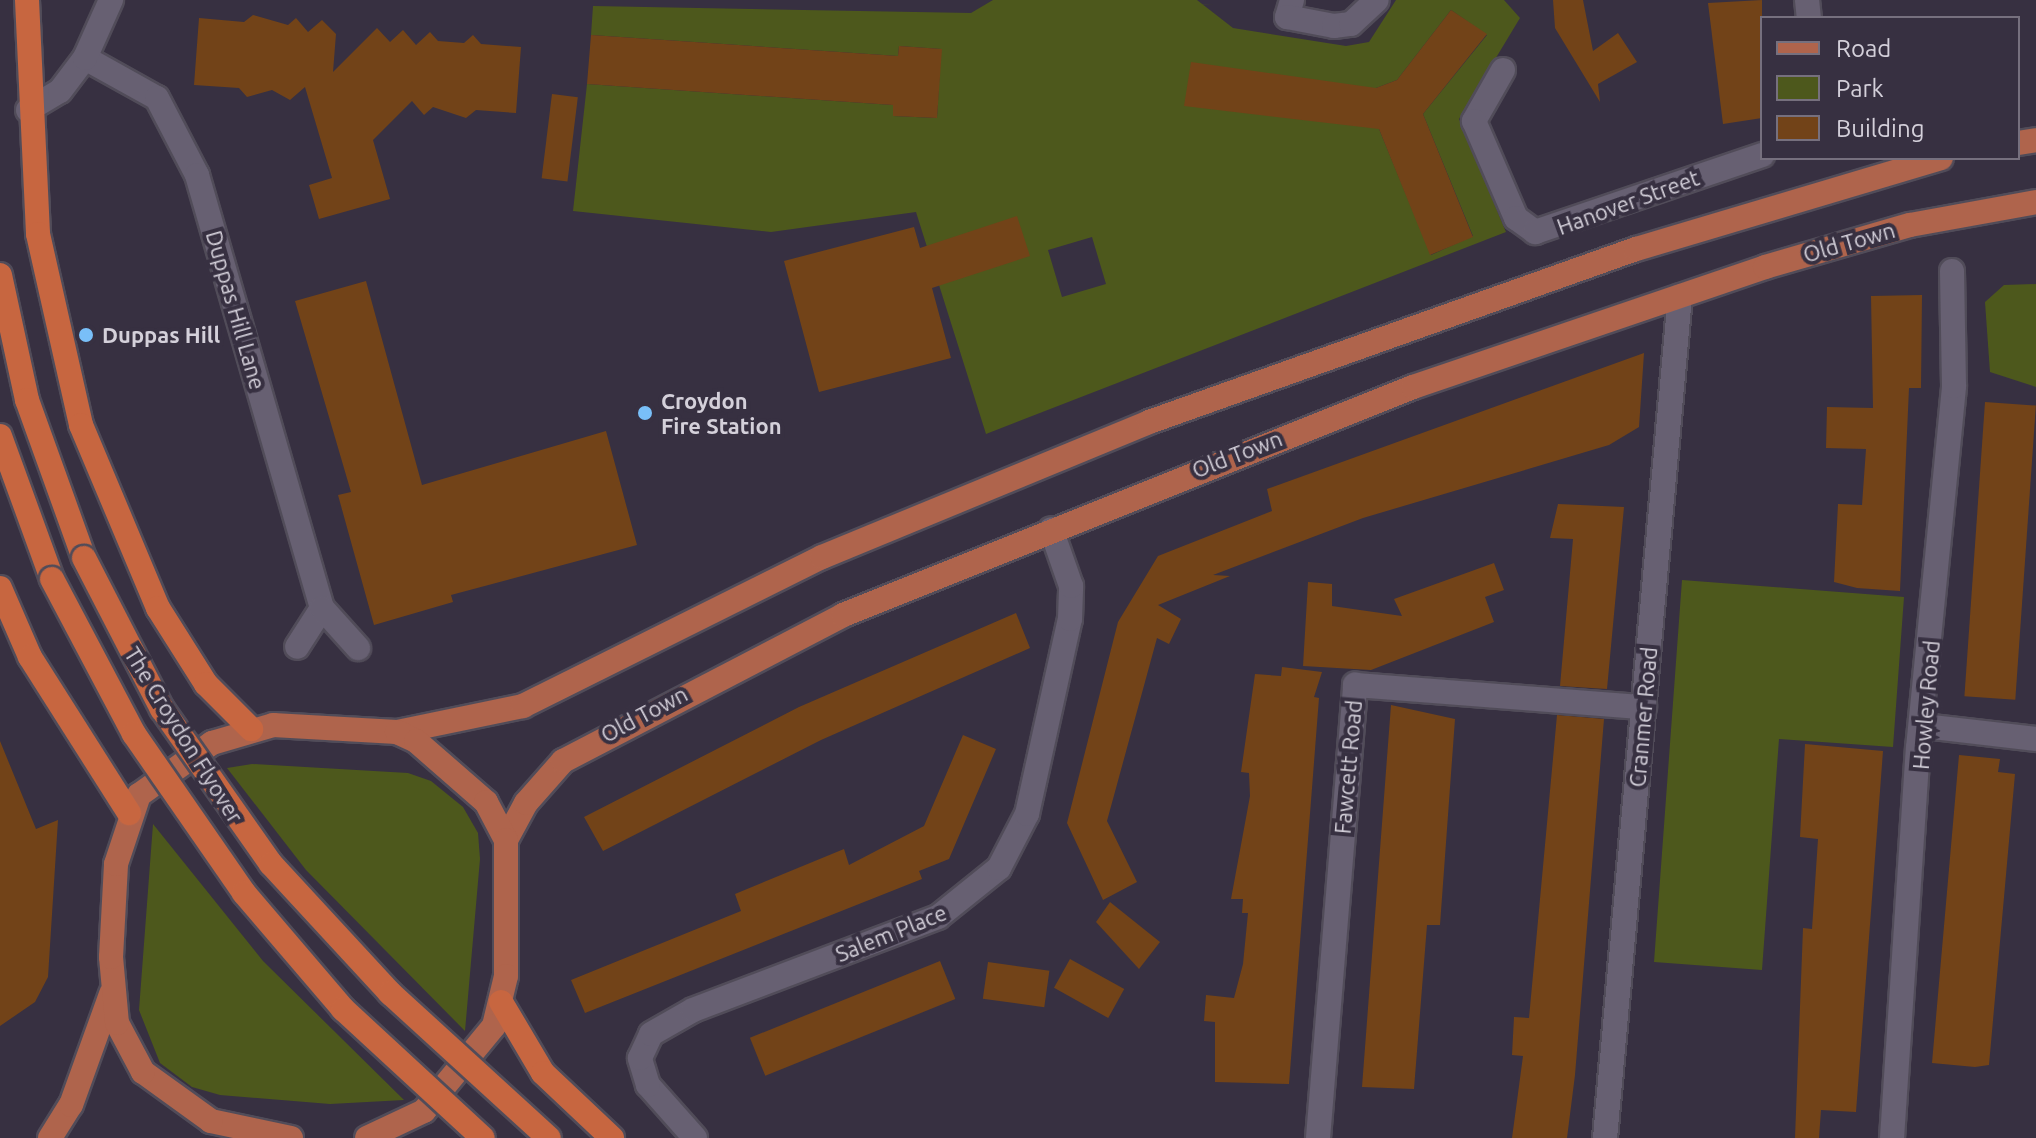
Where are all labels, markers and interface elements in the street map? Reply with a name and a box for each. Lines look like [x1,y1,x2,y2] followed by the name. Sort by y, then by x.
[1760,16,2020,160] legend
[1836,35,1891,62] text: Road
[1836,75,1884,102] text: Park
[1836,115,1924,142] text: Building
[1553,164,1703,240] street label: Hanover Street
[1800,216,1898,268] street label: Old Town
[201,227,271,393] street label: Duppas Hill Lane
[102,322,220,348] place label: Duppas Hill
[77,326,95,344] marker: Duppas Hill
[661,387,782,438] place label: Croydon Fire Station
[636,404,654,422] marker: Croydon Fire Station
[1188,425,1286,483] street label: Old Town
[1907,639,1945,771] street label: Howley Road
[119,642,249,828] street label: The Croydon Flyover
[1624,646,1662,788] street label: Cranmer Road
[596,680,692,748] street label: Old Town
[1329,699,1367,835] street label: Fawcett Road
[832,899,950,967] street label: Salem Place

